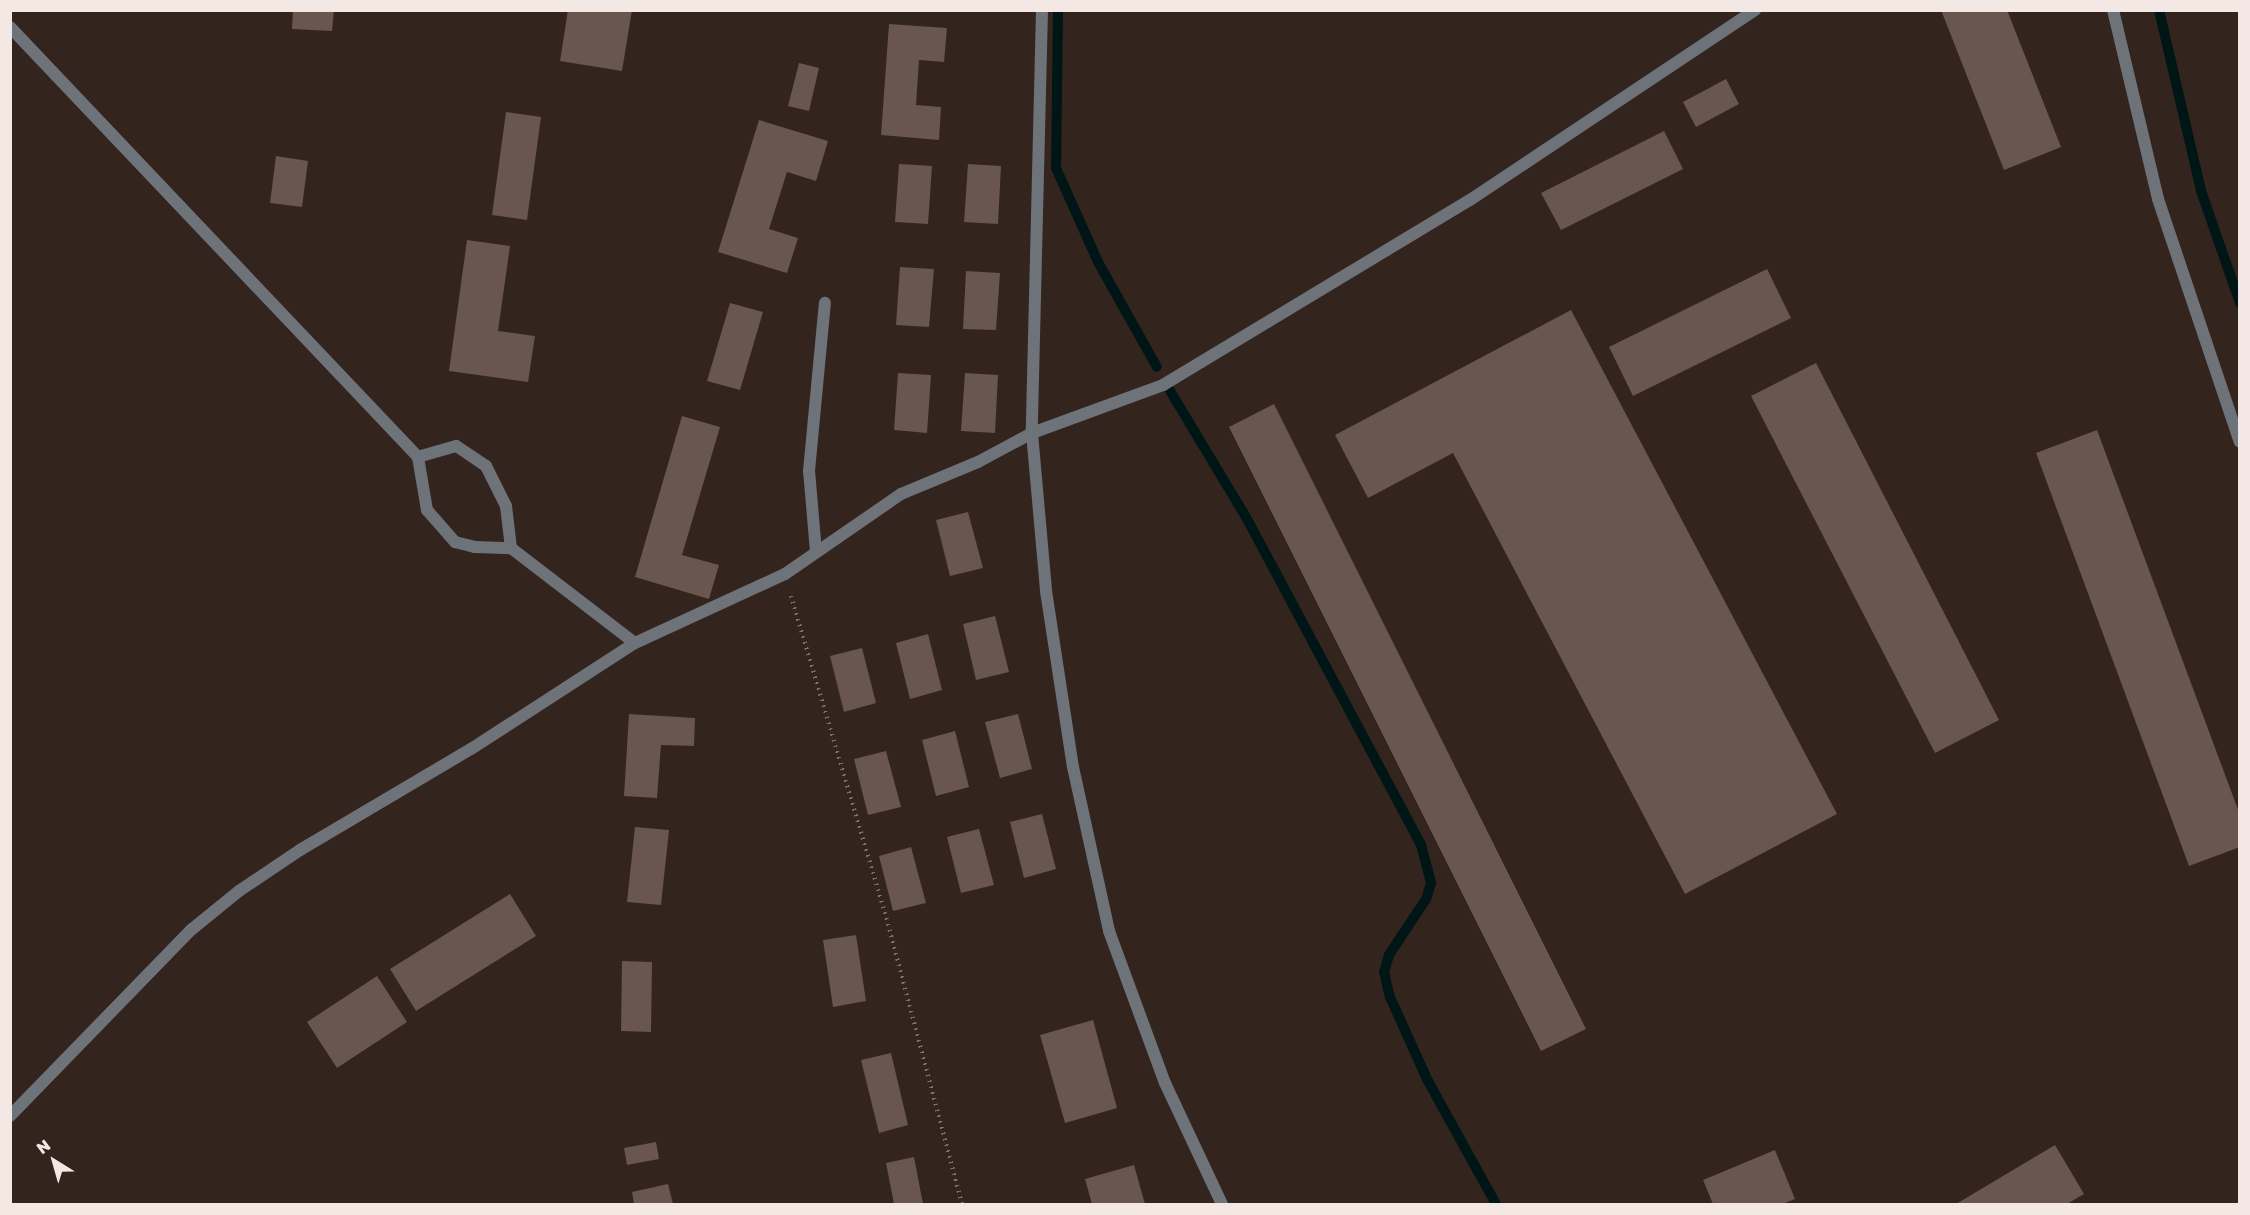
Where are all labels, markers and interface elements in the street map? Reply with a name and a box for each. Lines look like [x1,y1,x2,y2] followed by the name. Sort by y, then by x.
[24,1131,84,1191] north arrow
[32,1135,54,1158] text: N

